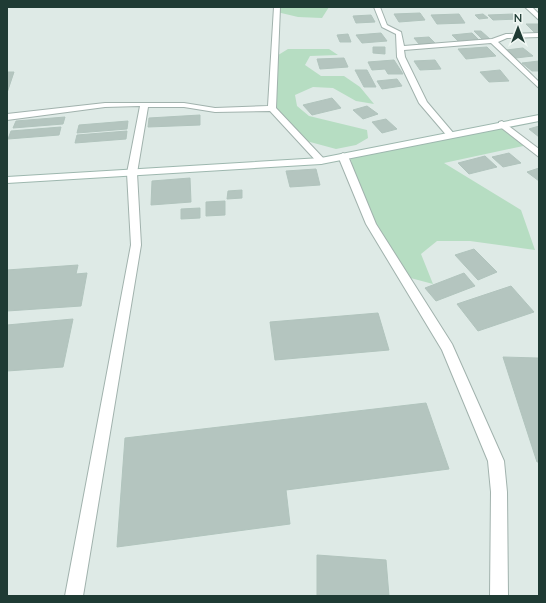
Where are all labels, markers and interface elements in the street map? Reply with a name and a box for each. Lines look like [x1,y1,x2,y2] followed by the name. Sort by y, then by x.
[498,8,538,48] north arrow
[514,11,522,24] text: N

